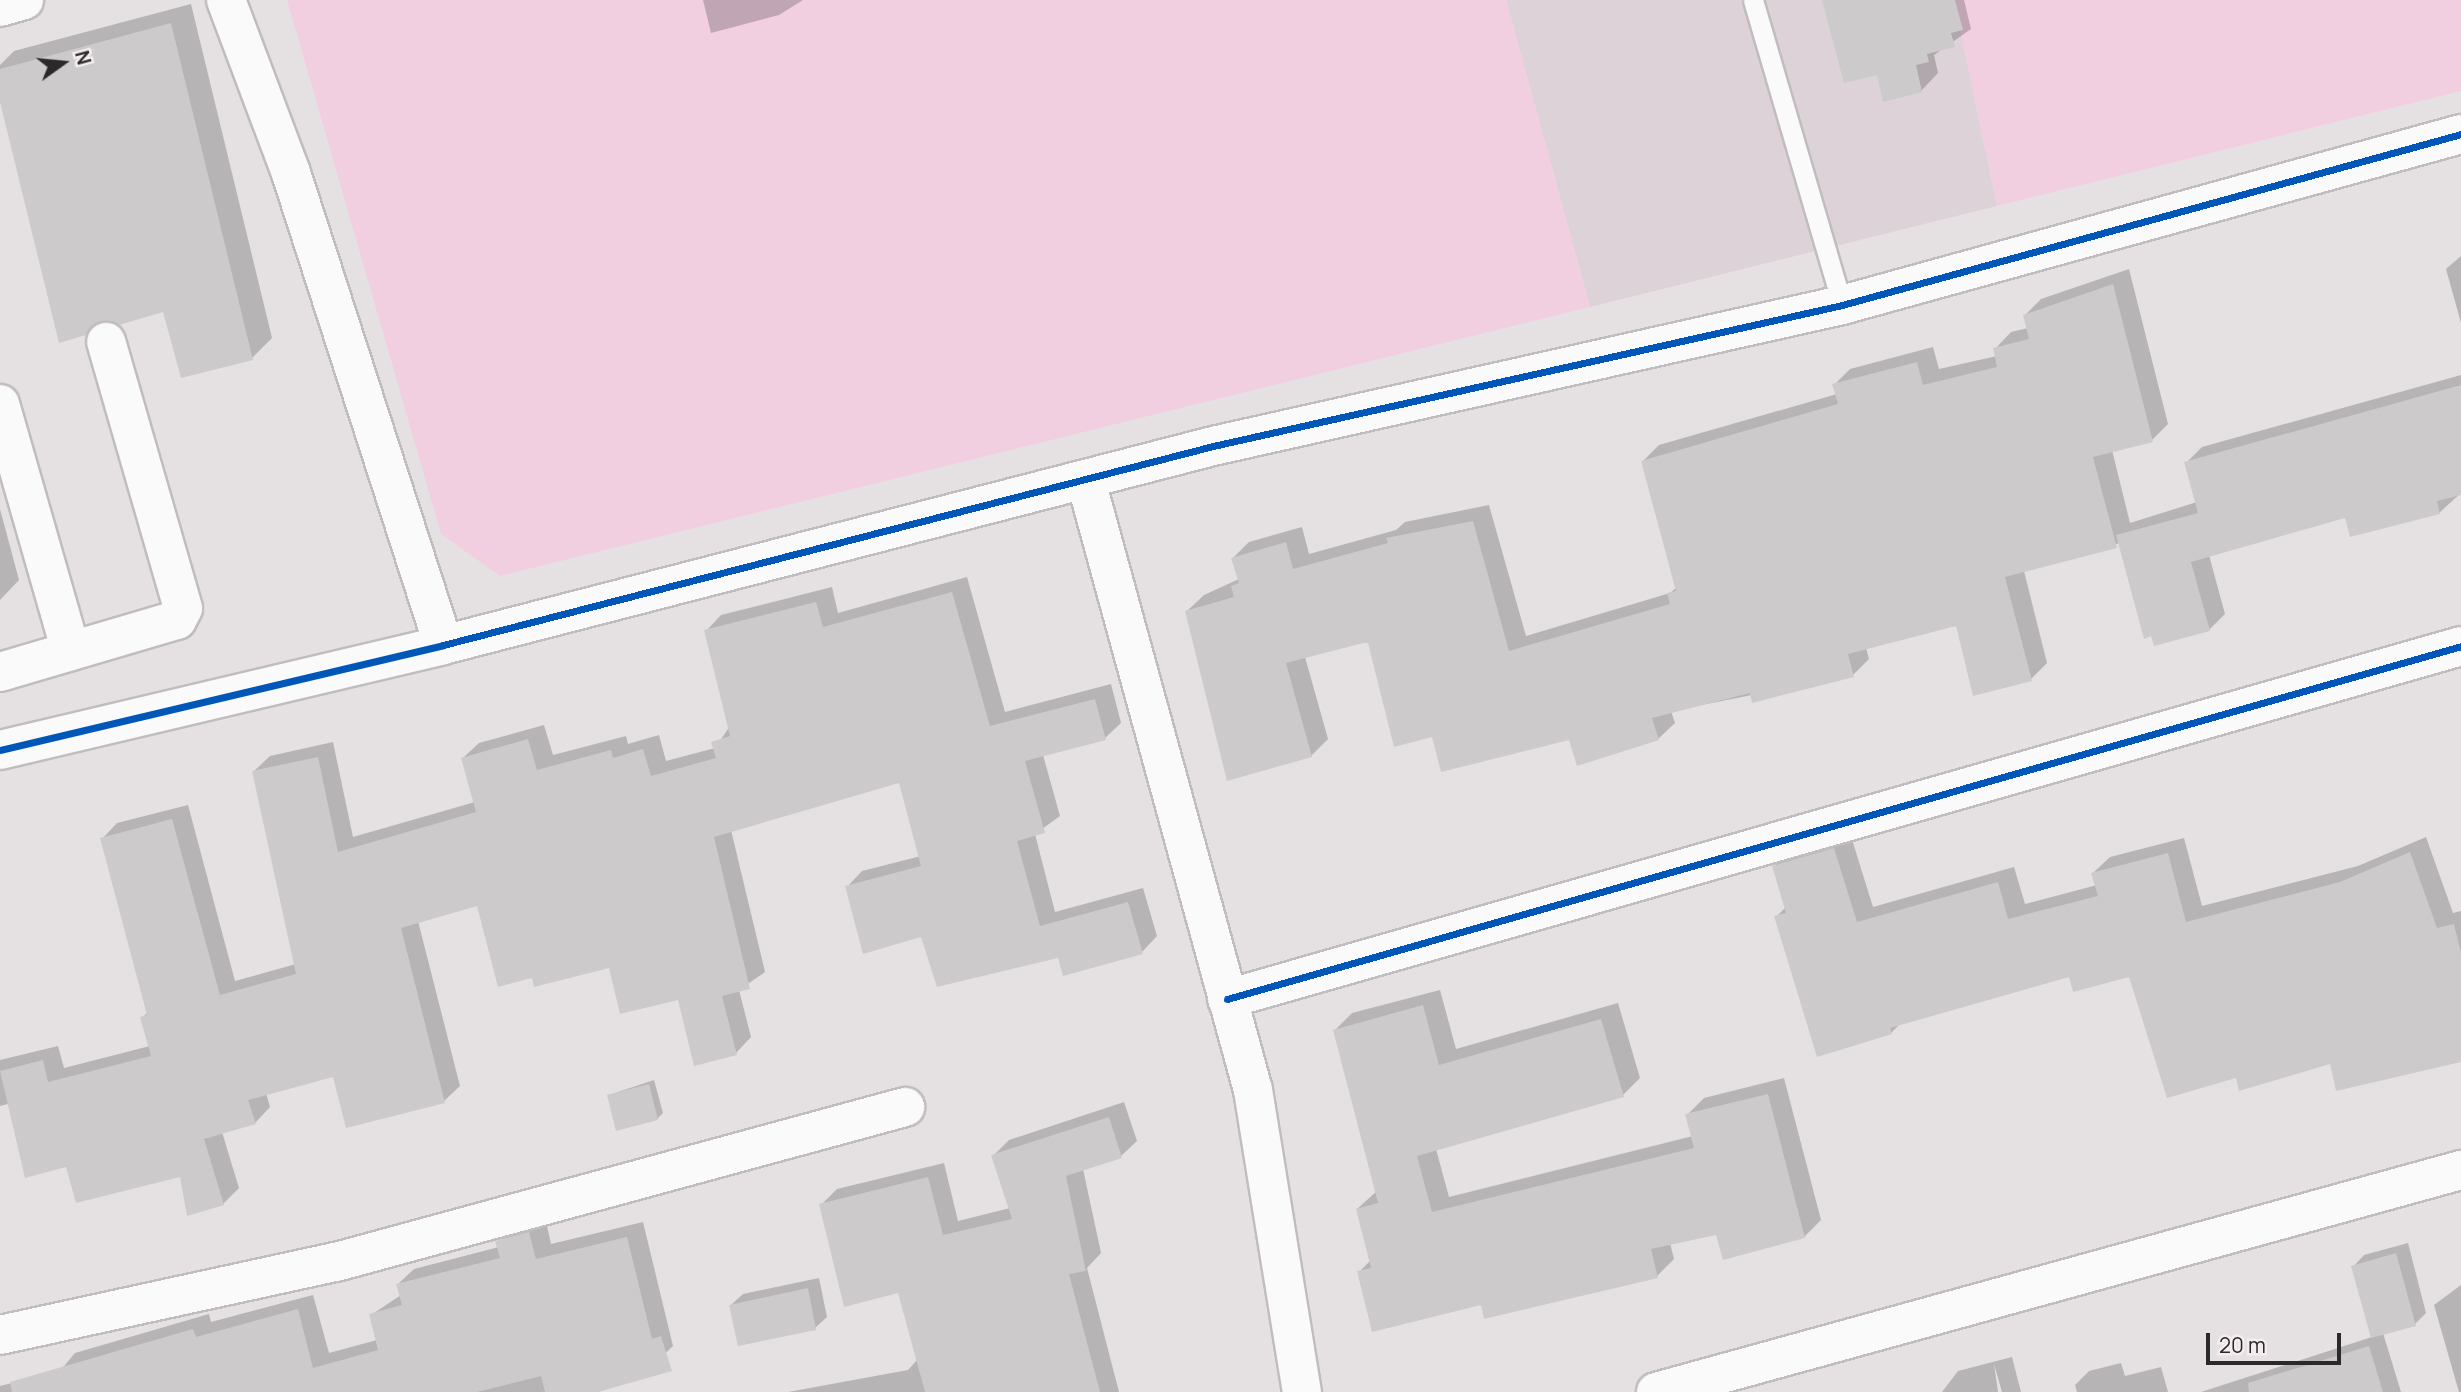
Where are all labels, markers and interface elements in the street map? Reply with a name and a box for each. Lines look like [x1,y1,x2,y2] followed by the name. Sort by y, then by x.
[28,28,98,98] north arrow
[69,48,98,68] text: N
[2209,1318,2344,1362] scale bar
[2219,1331,2266,1359] text: 20 m

